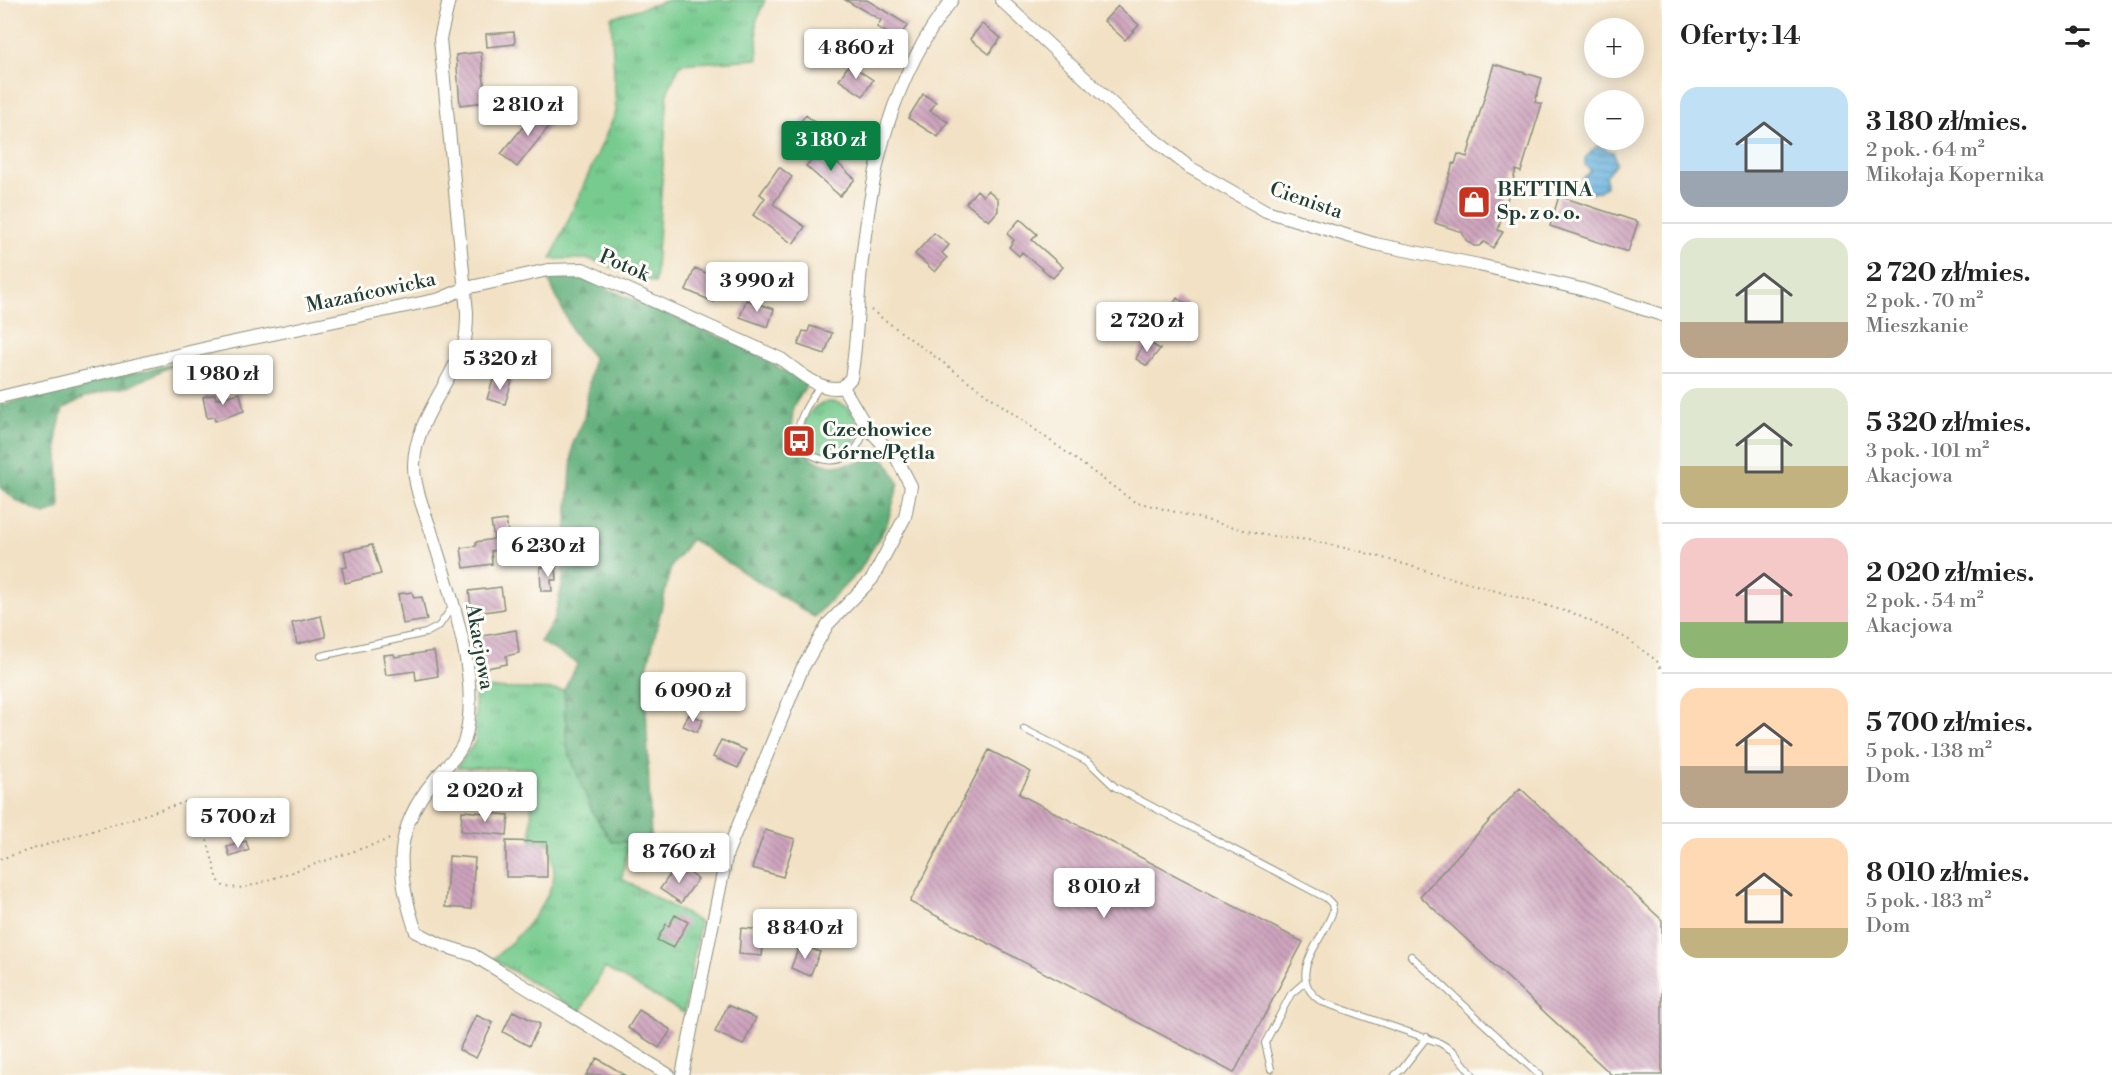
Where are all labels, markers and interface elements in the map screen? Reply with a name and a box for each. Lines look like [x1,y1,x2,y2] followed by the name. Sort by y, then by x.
[1584,18,1644,150] map controls
[1584,18,1644,78] button: +
[1680,20,1801,52] text: Oferty: 14
[2061,20,2094,53] icon: filters
[794,29,918,80] pin: 4 860 zł
[818,36,894,61] text: 4 860 zł
[466,86,590,137] pin: 2 810 zł
[1584,90,1644,150] button: −
[493,93,563,118] text: 2 810 zł
[1866,106,2028,138] text: 3 180 zł/mies.
[1728,111,1800,183] icon: home
[769,121,893,172] pin: 3 180 zł
[795,128,867,153] text: 3 180 zł
[1866,138,1985,163] text: 2 pok. · 64 m²
[1866,163,2044,188] text: Mikołaja Kopernika
[1266,177,1347,225] street label: Cienista
[1497,178,1593,226] place label: BETTINA Sp. z o. o.
[1456,184,1492,220] shop icon: BETTINA Sp. z o. o.
[595,244,654,288] street label: Potok
[1866,257,2031,289] text: 2 720 zł/mies.
[695,262,819,313] pin: 3 990 zł
[1728,262,1800,334] icon: home
[304,267,439,319] street label: Mazańcowicka
[720,269,794,294] text: 3 990 zł
[1866,289,1983,314] text: 2 pok. · 70 m²
[1085,302,1209,353] pin: 2 720 zł
[1110,309,1184,334] text: 2 720 zł
[1866,314,1969,339] text: Mieszkanie
[438,340,562,391] pin: 5 320 zł
[463,347,537,372] text: 5 320 zł
[161,355,285,406] pin: 1 980 zł
[187,362,259,387] text: 1 980 zł
[1866,407,2031,439] text: 5 320 zł/mies.
[1728,412,1800,484] icon: home
[822,418,935,466] place label: Czechowice Górne/Pętla
[781,423,817,459] bus stop icon: Czechowice Górne/Pętla
[1866,439,1989,464] text: 3 pok. · 101 m²
[1866,464,1953,489] text: Akacjowa
[486,527,610,578] pin: 6 230 zł
[511,534,585,559] text: 6 230 zł
[1866,557,2034,589] text: 2 020 zł/mies.
[1728,562,1800,634] icon: home
[1866,589,1984,614] text: 2 pok. · 54 m²
[459,601,499,693] street label: Akacjowa
[1866,614,1953,639] text: Akacjowa
[631,672,755,723] pin: 6 090 zł
[655,679,731,704] text: 6 090 zł
[1866,707,2033,739] text: 5 700 zł/mies.
[1728,712,1800,784] icon: home
[1866,739,1992,764] text: 5 pok. · 138 m²
[1866,764,1910,789] text: Dom
[423,772,547,823] pin: 2 020 zł
[447,779,523,804] text: 2 020 zł
[176,798,300,849] pin: 5 700 zł
[200,805,276,830] text: 5 700 zł
[617,833,741,884] pin: 8 760 zł
[642,840,716,865] text: 8 760 zł
[1866,857,2030,889] text: 8 010 zł/mies.
[1728,862,1800,934] icon: home
[1042,868,1166,919] pin: 8 010 zł
[1068,875,1140,900] text: 8 010 zł
[1866,889,1992,914] text: 5 pok. · 183 m²
[743,909,867,960] pin: 8 840 zł
[1866,914,1910,939] text: Dom
[767,916,843,941] text: 8 840 zł

